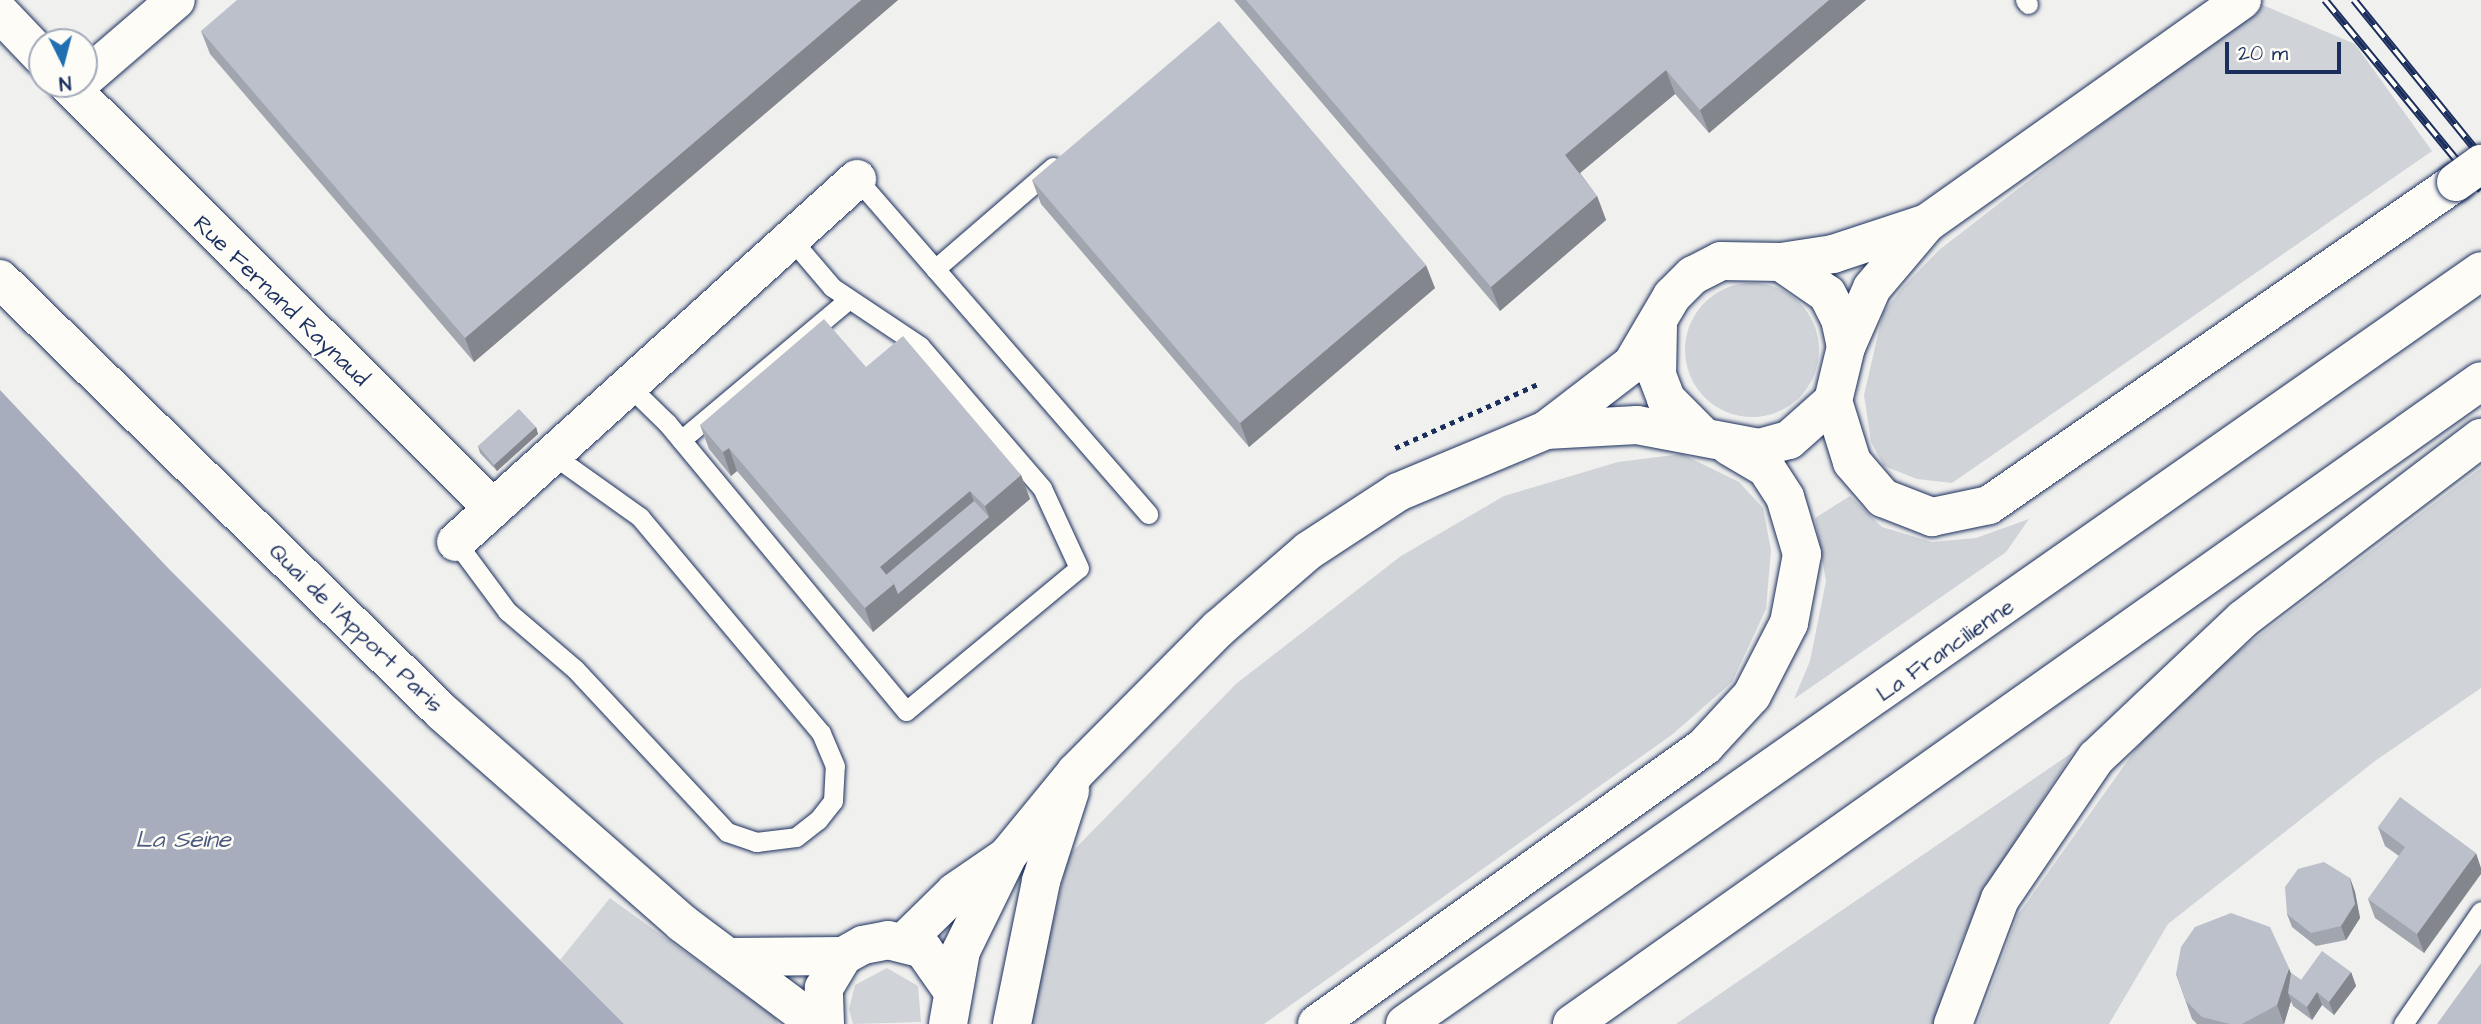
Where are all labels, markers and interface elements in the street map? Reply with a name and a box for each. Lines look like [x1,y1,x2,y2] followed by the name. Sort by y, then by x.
[28,28,98,98] north arrow
[2229,28,2344,72] scale bar
[2238,39,2288,68] text: 20 m
[58,68,72,96] text: N
[187,210,375,392] street label: Rue Fernand Raynaud
[263,538,449,718] street label: Quai de l'Apport Paris
[1871,592,2019,708] street label: La Francilienne
[135,827,231,855] water label: La Seine

